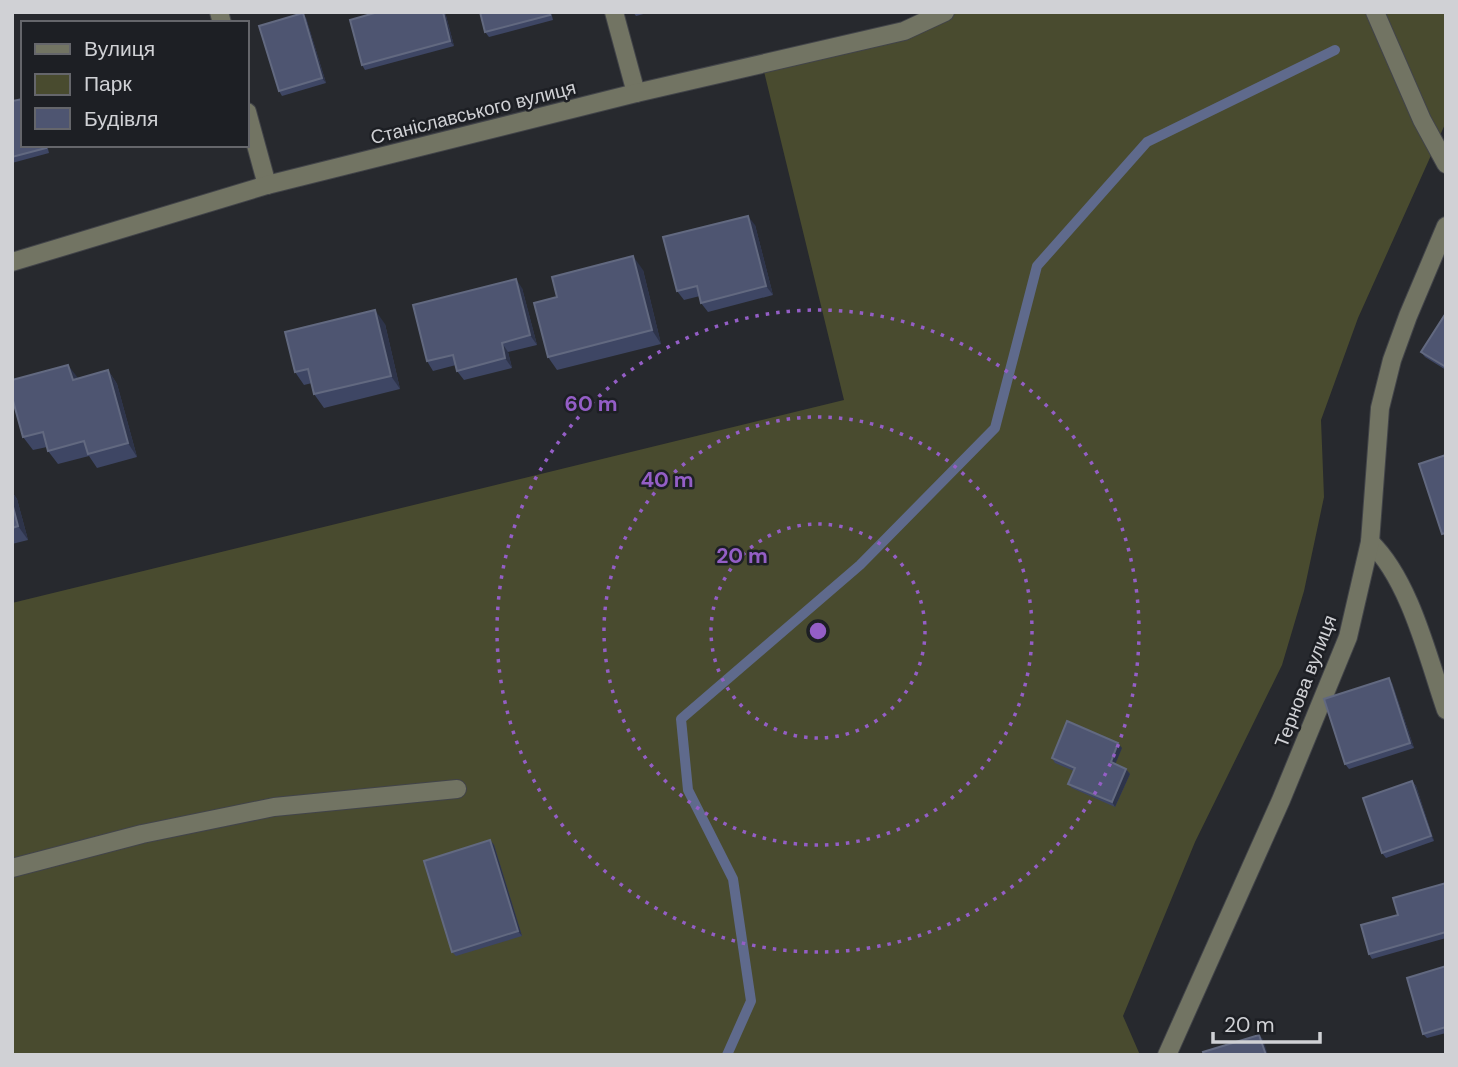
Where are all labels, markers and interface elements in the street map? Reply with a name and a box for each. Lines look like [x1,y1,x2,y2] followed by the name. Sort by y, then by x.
[21,21,248,147] legend
[84,35,155,63] text: Вулиця
[84,70,132,98] text: Парк
[368,75,578,150] street label: Станіславського вулиця
[84,105,158,133] text: Будівля
[565,390,617,418] text: 60 m
[640,466,694,494] text: 40 m
[716,542,768,570] text: 20 m
[1269,611,1342,751] street label: Тернова вулиця
[806,619,830,643] centre of rings
[1213,1000,1320,1044] scale bar
[1224,1011,1275,1039] text: 20 m

